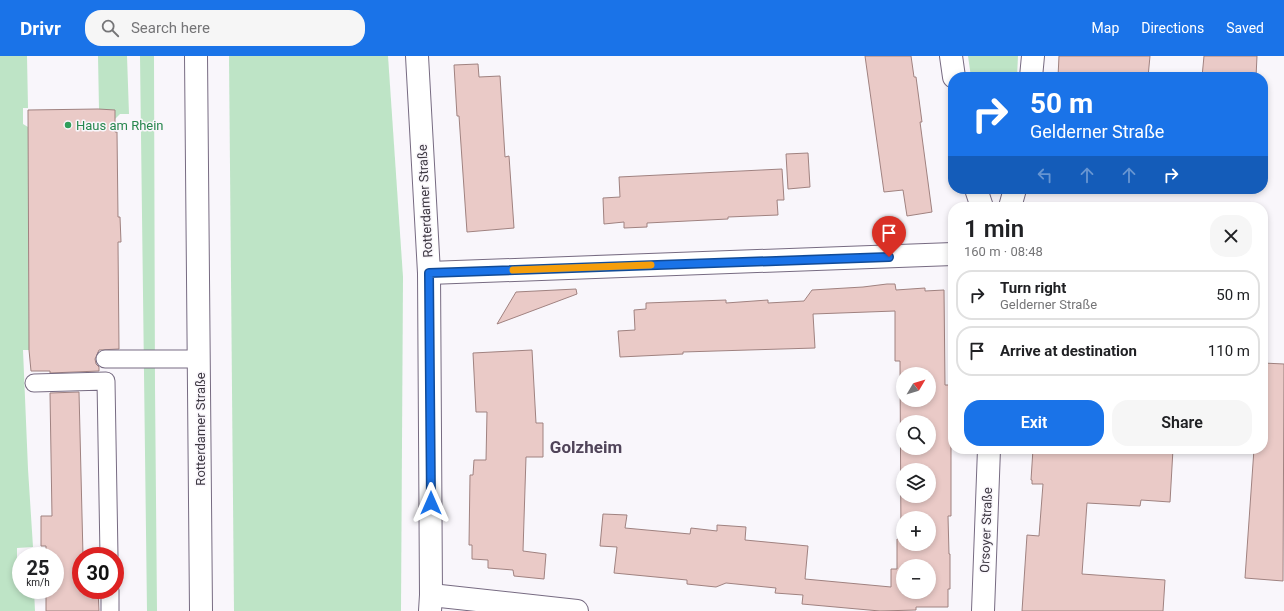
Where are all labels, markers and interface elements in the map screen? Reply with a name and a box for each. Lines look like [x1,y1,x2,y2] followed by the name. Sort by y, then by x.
[85,10,365,46] search box
[20,17,61,40] text: Drivr
[99,17,121,39] icon: search
[131,19,210,37] text: Search here
[1092,20,1119,36] text: Map
[1141,20,1204,36] text: Directions
[1226,20,1264,36] text: Saved
[1030,87,1093,120] text: 50 m
[964,88,1016,140] icon: right
[76,118,164,133] place label: Haus am Rhein
[63,120,73,130] marker: Haus am Rhein
[1030,121,1164,142] text: Gelderner Straße
[415,144,435,258] street label: Rotterdamer Straße
[1034,164,1056,186] icon: left
[1076,164,1098,186] icon: ahead
[1118,164,1140,186] icon: ahead
[1160,164,1182,186] icon: right
[964,215,1024,243] text: 1 min
[1210,215,1252,257] button: close
[872,216,906,257] pin
[878,222,900,244] icon: arrive
[964,244,1043,259] text: 160 m · 08:48
[1000,279,1066,297] text: Turn right
[966,284,988,306] icon: right
[1216,286,1250,304] text: 50 m
[1000,297,1097,312] text: Gelderner Straße
[966,340,988,362] icon: arrive
[1000,342,1137,360] text: Arrive at destination
[1208,342,1250,360] text: 110 m
[896,367,936,407] north arrow
[896,367,936,599] map controls
[193,372,208,486] street label: Rotterdamer Straße
[964,400,1104,446] button: Exit
[1112,400,1252,446] button: Share
[896,415,936,455] button: search
[550,437,622,457] district label: Golzheim
[896,463,936,503] button: layers
[410,482,452,524] position arrow
[977,487,995,573] street label: Orsoyer Straße
[896,511,936,551] button: +
[72,547,124,599] speed limit sign: 30
[27,556,49,580] text: 25
[896,559,936,599] button: −
[26,577,50,588] text: km/h

